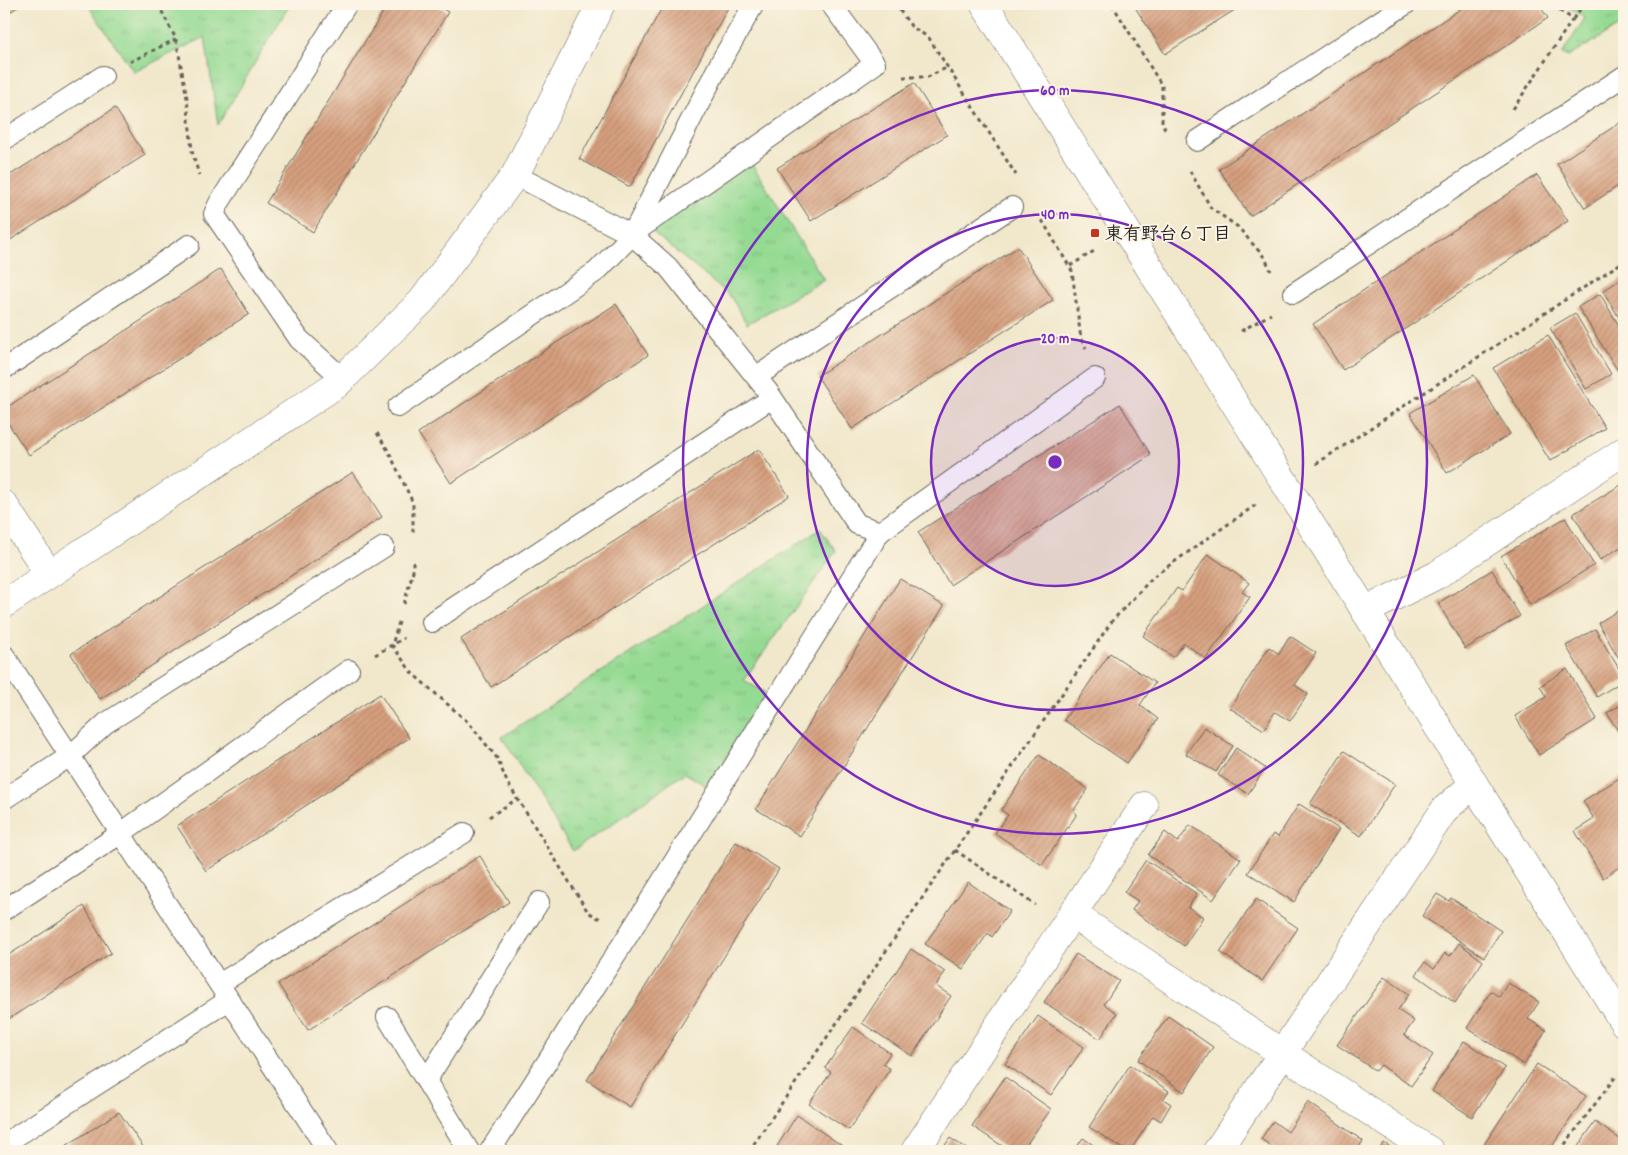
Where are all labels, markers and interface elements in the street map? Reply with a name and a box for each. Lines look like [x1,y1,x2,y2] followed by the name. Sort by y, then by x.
[1040,81,1070,103] text: 60 m
[1041,205,1069,227] text: 40 m
[1105,223,1231,248] place label: 東有野台６丁目
[1089,227,1101,239] marker: 東有野台６丁目
[1041,329,1069,351] text: 20 m
[1046,453,1064,471] centre of rings

